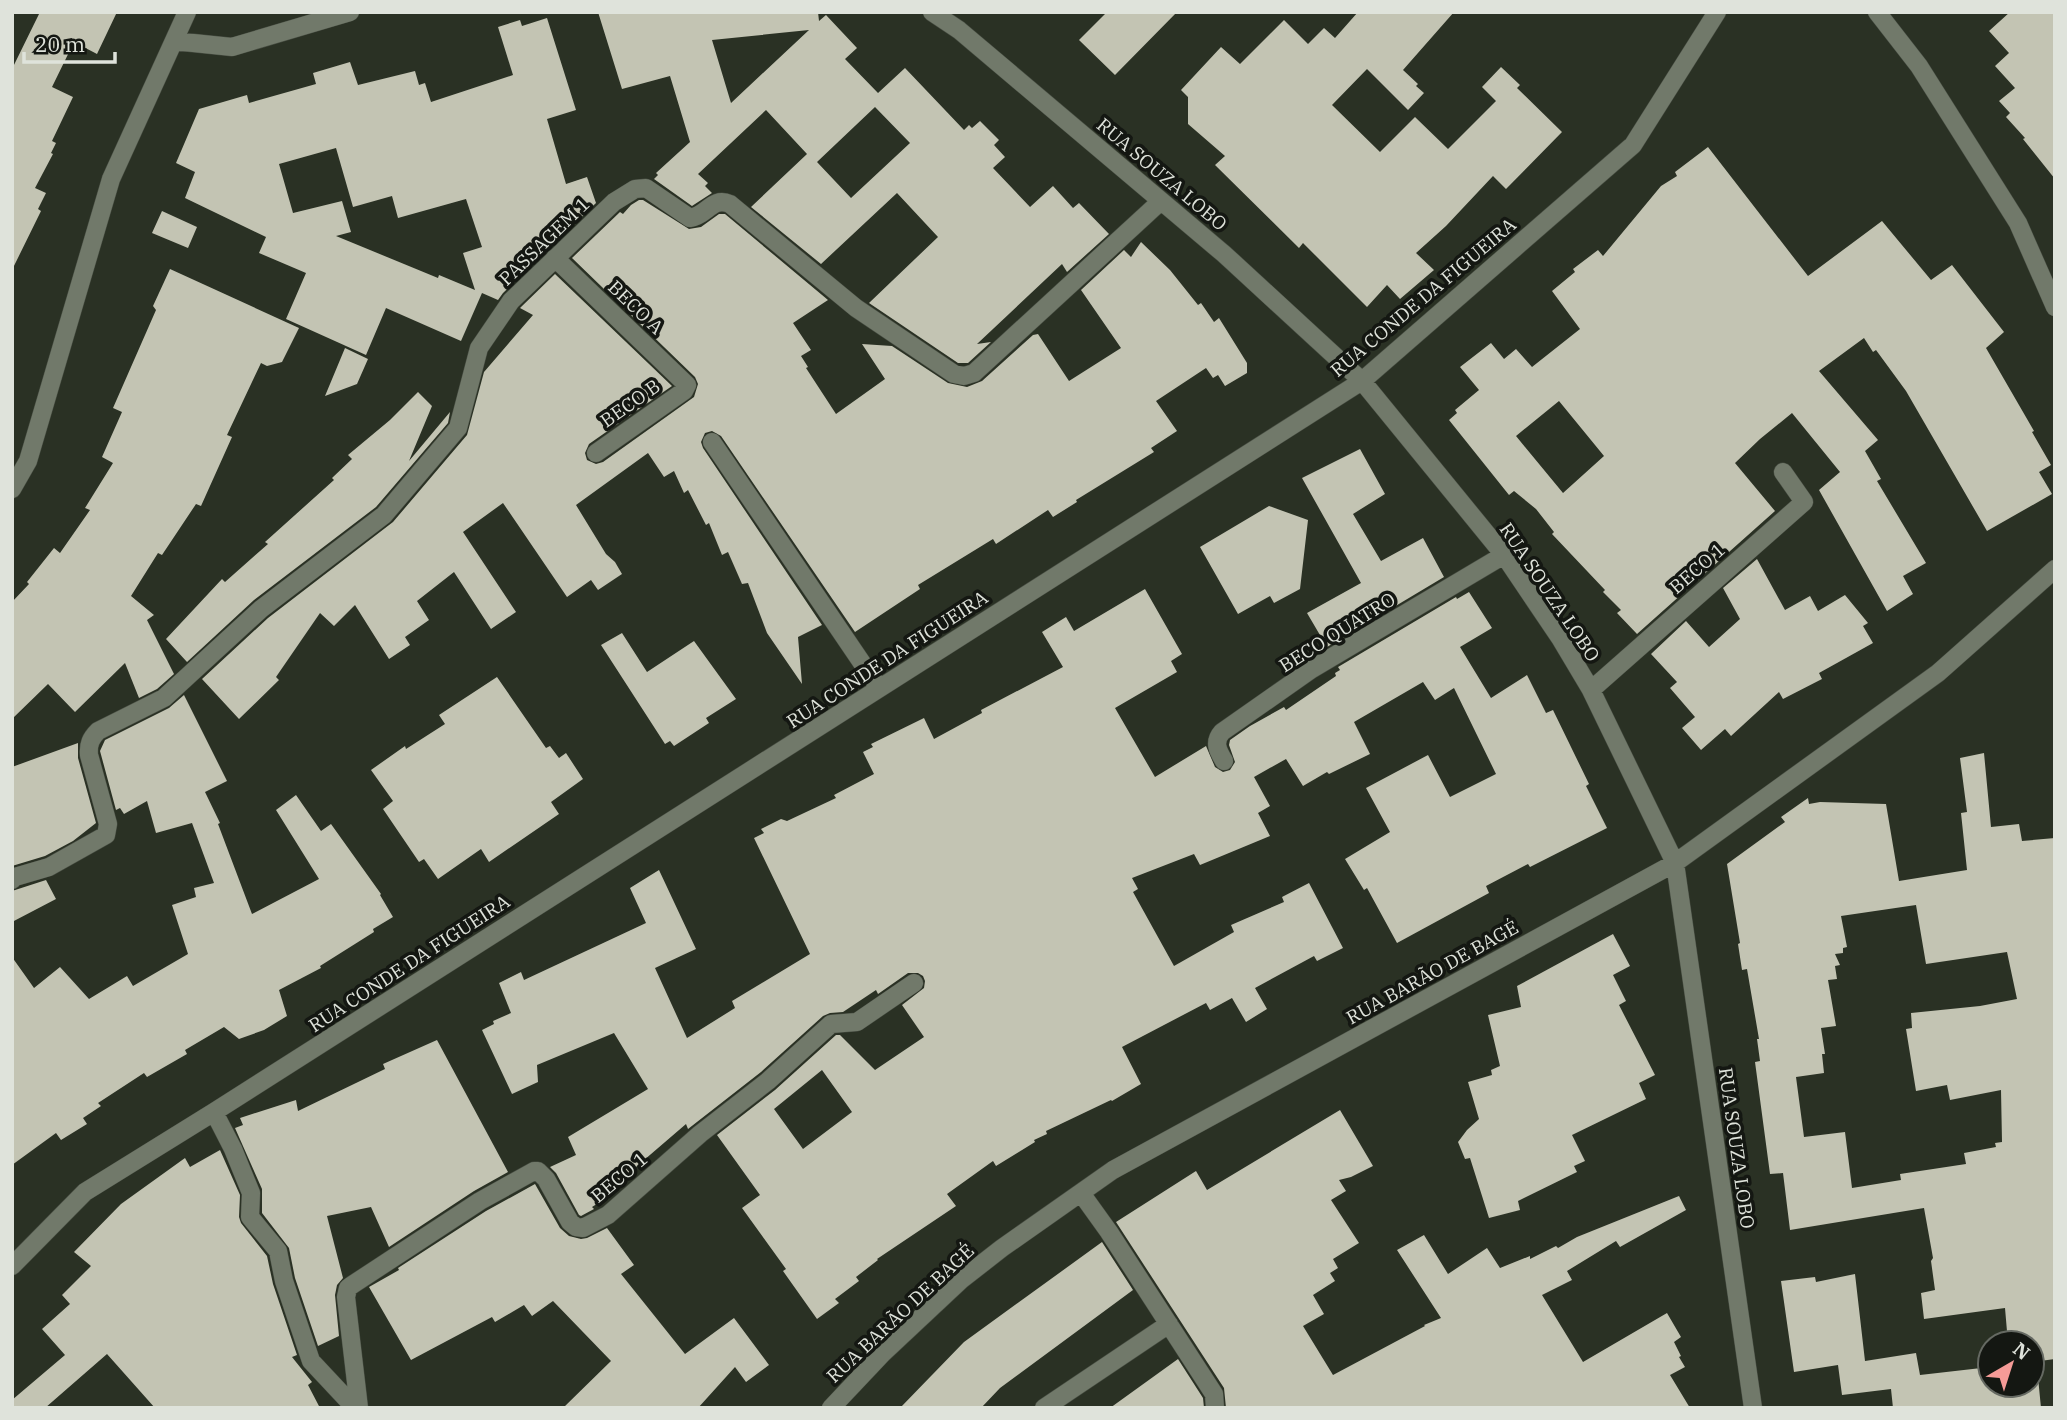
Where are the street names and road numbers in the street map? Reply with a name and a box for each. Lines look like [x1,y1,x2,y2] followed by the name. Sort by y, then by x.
[1092,113,1232,235] street label: RUA SOUZA LOBO
[494,192,594,290] street label: PASSAGEM 1
[1325,212,1521,382] street label: RUA CONDE DA FIGUEIRA
[603,275,669,339] street label: BECO A
[595,374,665,432] street label: BECO B
[1495,518,1605,666] street label: RUA SOUZA LOBO
[1664,537,1730,599] street label: BECO 1
[782,585,992,733] street label: RUA CONDE DA FIGUEIRA
[1274,587,1400,677] street label: BECO QUATRO
[304,889,514,1037] street label: RUA CONDE DA FIGUEIRA
[1342,915,1522,1029] street label: RUA BARÃO DE BAGÉ
[1714,1066,1760,1230] street label: RUA SOUZA LOBO
[586,1146,652,1208] street label: BECO 1
[821,1238,979,1388] street label: RUA BARÃO DE BAGÉ

